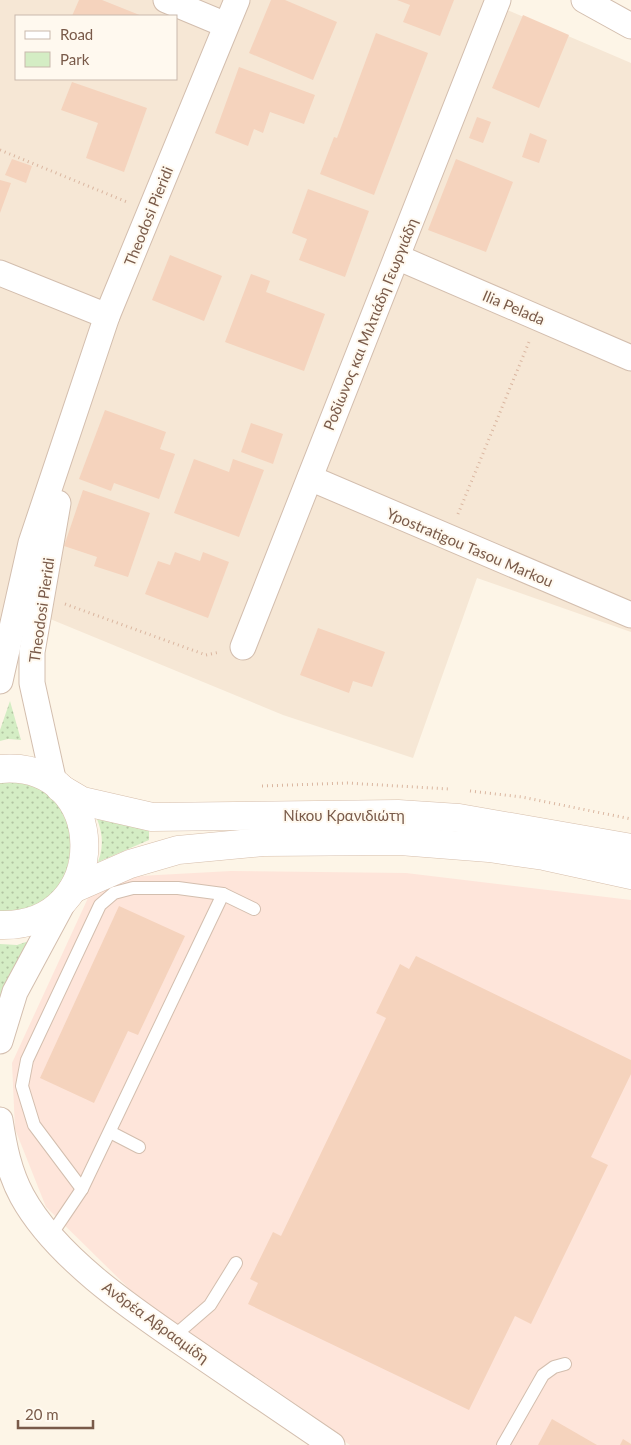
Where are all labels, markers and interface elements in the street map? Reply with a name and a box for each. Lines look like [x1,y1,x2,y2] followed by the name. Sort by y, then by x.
[15,15,178,80] legend
[60,25,93,43] text: Road
[60,50,90,68] text: Park
[120,164,176,268] street label: Theodosi Pieridi
[319,215,421,433] street label: Ροδίωνος και Μιλτιάδη Γεωργιάδη
[480,286,548,328] street label: Ilia Pelada
[384,504,556,590] street label: Ypostratigou Tasou Markou
[25,556,57,664] street label: Theodosi Pieridi
[283,806,405,824] street label: Νίκου Κρανιδιώτη
[99,1277,213,1367] street label: Ανδρέα Αβρααμίδη
[18,1398,92,1430] scale bar
[25,1405,59,1423] text: 20 m

